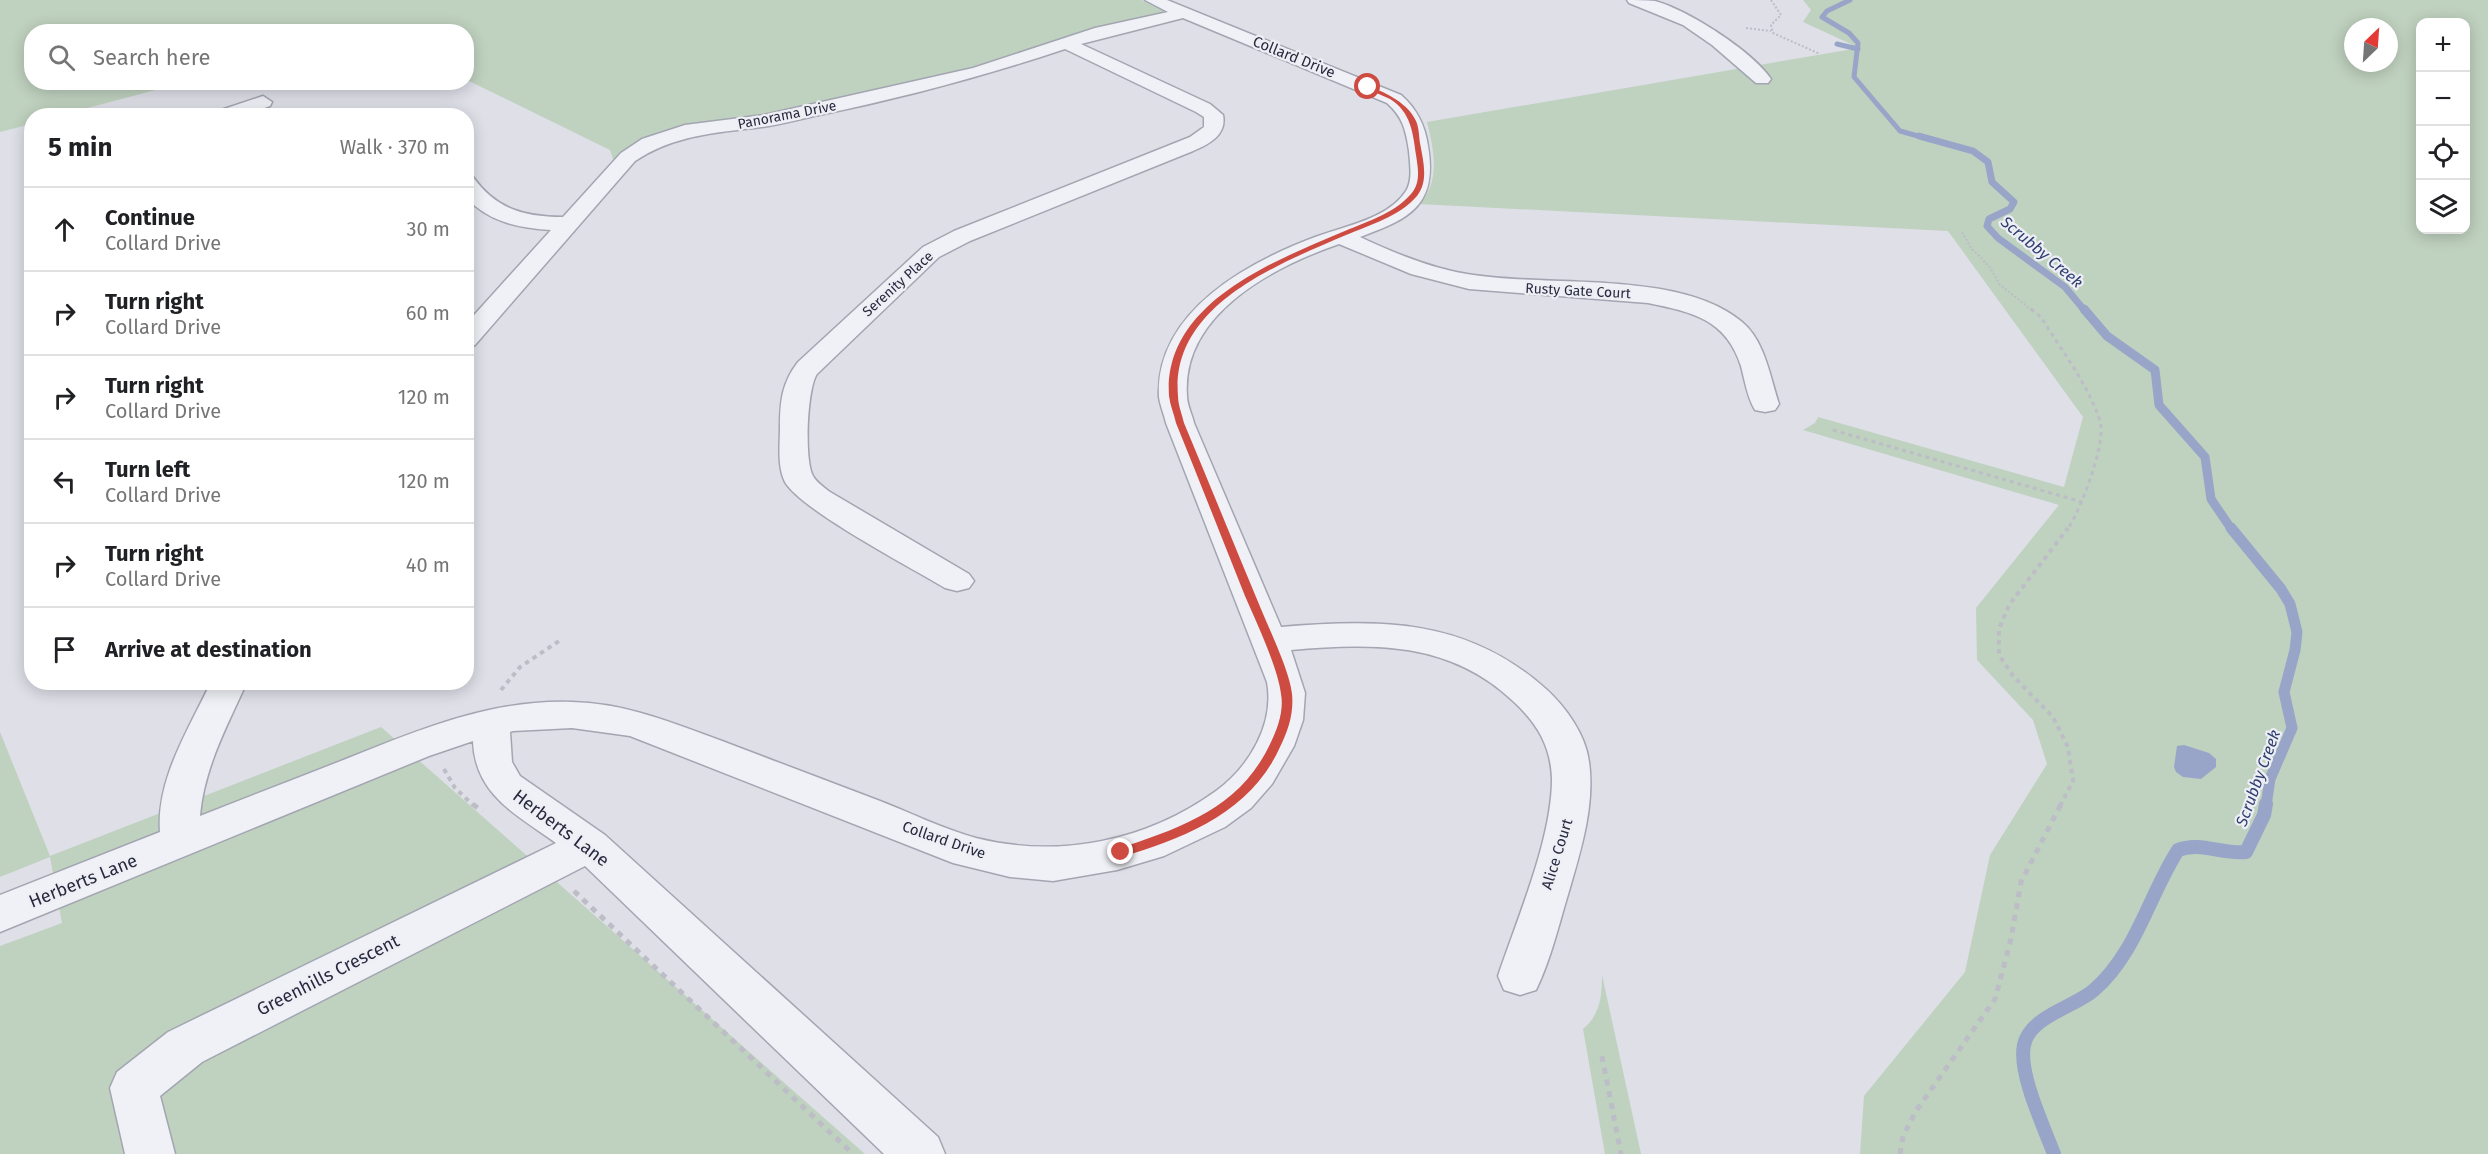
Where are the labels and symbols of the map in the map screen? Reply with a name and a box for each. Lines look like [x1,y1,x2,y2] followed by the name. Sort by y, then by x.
[2344,18,2398,72] north arrow
[1250,32,1338,82] street label: Collard Drive
[1354,73,1380,99] route start
[736,97,838,133] street label: Panorama Drive
[1996,212,2087,292] water label: Scrubby Creek
[859,248,937,320] street label: Serenity Place
[1525,280,1632,302] street label: Rusty Gate Court
[2231,727,2284,830] water label: Scrubby Creek
[508,785,614,871] street label: Herberts Lane
[1538,816,1576,892] street label: Alice Court
[900,817,988,863] street label: Collard Drive
[1107,838,1133,864] route end
[26,849,140,913] street label: Herberts Lane
[253,929,403,1020] street label: Greenhills Crescent

